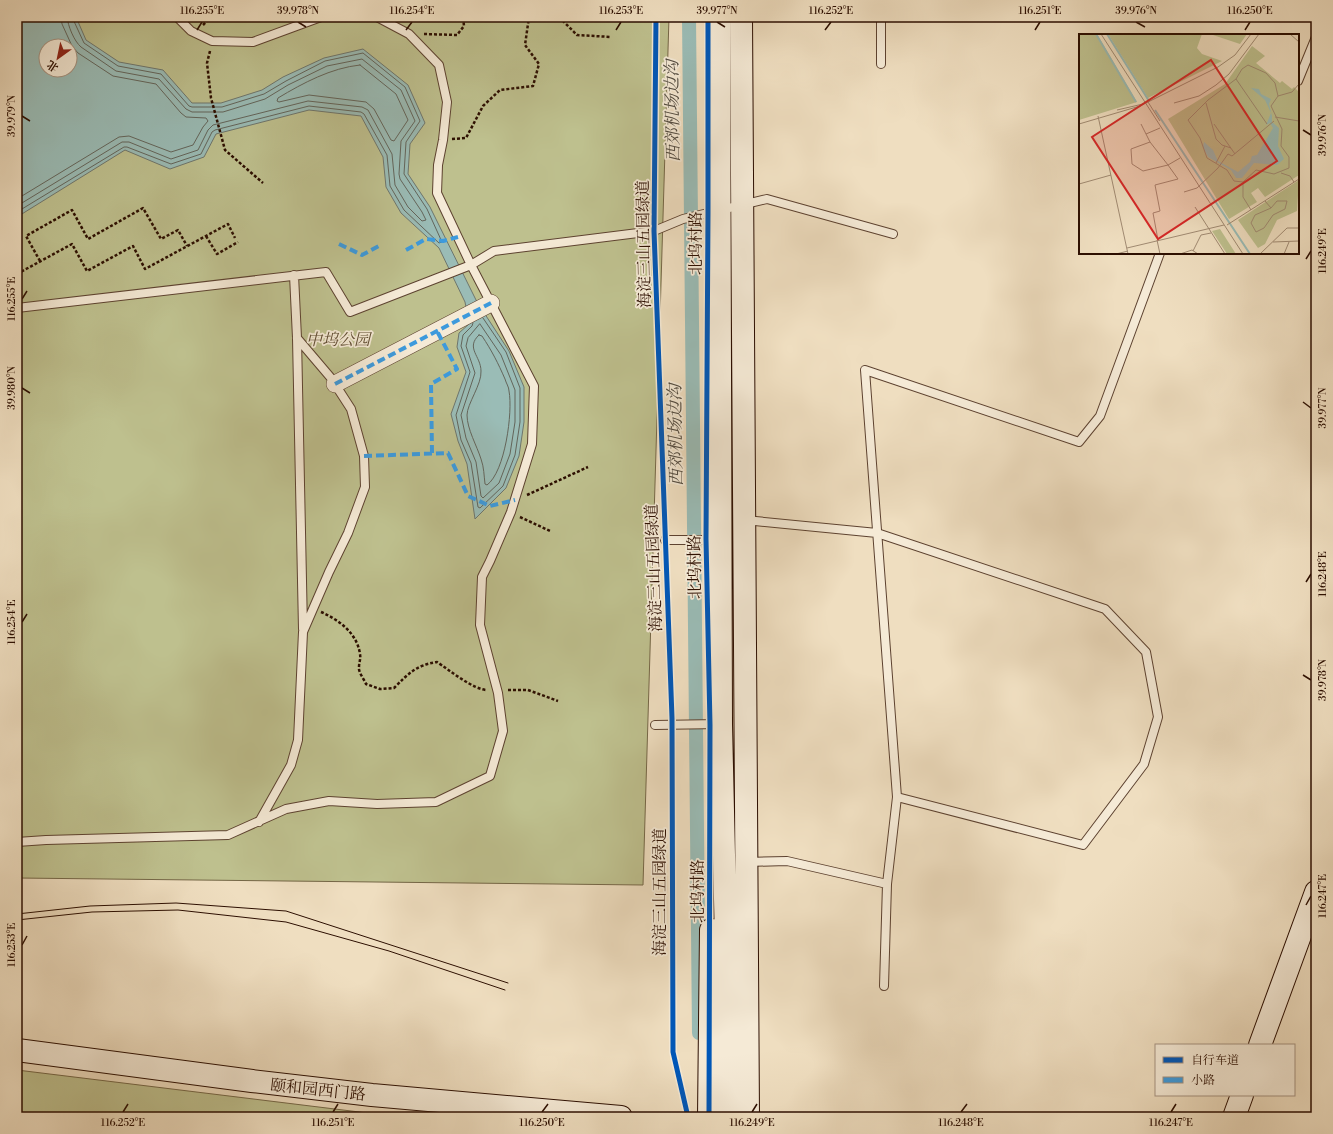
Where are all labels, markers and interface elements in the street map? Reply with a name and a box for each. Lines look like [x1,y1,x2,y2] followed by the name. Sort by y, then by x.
[180,5,224,17] text: 116.255°E
[277,5,320,17] text: 39.978°N
[390,5,434,17] text: 116.254°E
[599,5,643,17] text: 116.253°E
[696,5,738,17] text: 39.977°N
[809,5,853,17] text: 116.252°E
[1019,5,1062,17] text: 116.251°E
[1115,5,1157,17] text: 39.976°N
[1227,5,1273,17] text: 116.250°E
[1079,34,1299,254] inset map
[38,38,78,78] north arrow
[45,57,62,74] text: 北
[661,57,685,162] water label: 西郊机场边沟
[6,94,18,137] text: 39.979°N
[1317,114,1329,156] text: 39.976°N
[633,180,655,308] street label: 海淀三山五园绿道
[686,211,706,275] street label: 北坞村路
[1317,228,1329,274] text: 116.249°E
[6,277,18,321] text: 116.255°E
[306,330,373,350] park label: 中坞公园
[6,366,18,410] text: 39.980°N
[664,381,688,486] water label: 西郊机场边沟
[1317,387,1329,429] text: 39.977°N
[642,504,666,632] street label: 海淀三山五园绿道
[684,535,706,599] street label: 北坞村路
[1317,551,1329,597] text: 116.248°E
[6,600,18,644] text: 116.254°E
[1317,658,1329,701] text: 39.978°N
[650,828,670,956] street label: 海淀三山五园绿道
[688,859,708,923] street label: 北坞村路
[1317,874,1329,918] text: 116.247°E
[6,923,18,967] text: 116.253°E
[1155,1044,1295,1096] legend
[1191,1053,1239,1068] text: 自行车道
[1191,1073,1215,1088] text: 小路
[269,1075,367,1105] street label: 颐和园西门路
[101,1117,145,1129] text: 116.252°E
[312,1117,355,1129] text: 116.251°E
[519,1117,565,1129] text: 116.250°E
[729,1117,775,1129] text: 116.249°E
[938,1117,984,1129] text: 116.248°E
[1149,1117,1193,1129] text: 116.247°E

